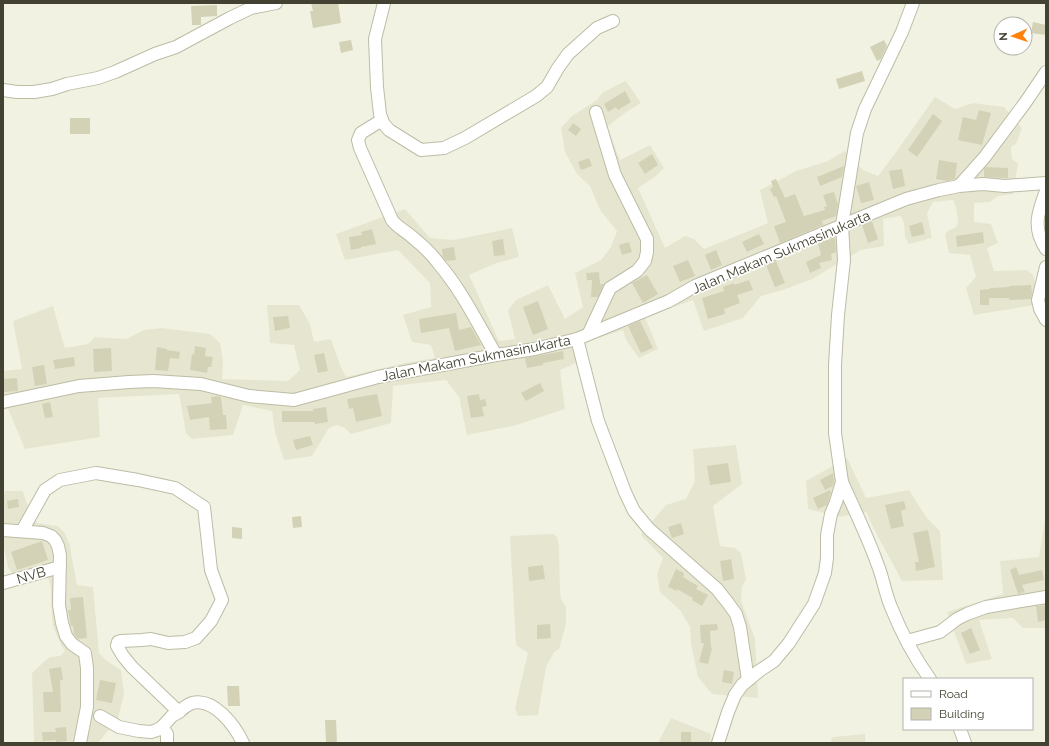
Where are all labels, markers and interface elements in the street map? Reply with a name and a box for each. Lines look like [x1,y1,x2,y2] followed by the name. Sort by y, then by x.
[993,16,1033,56] north arrow
[997,32,1010,41] text: N
[690,207,872,297] street label: Jalan Makam Sukmasinukarta
[380,332,572,384] street label: Jalan Makam Sukmasinukarta
[15,563,47,587] street label: NVB
[903,678,1033,730] legend
[939,687,968,701] text: Road
[939,707,985,721] text: Building

